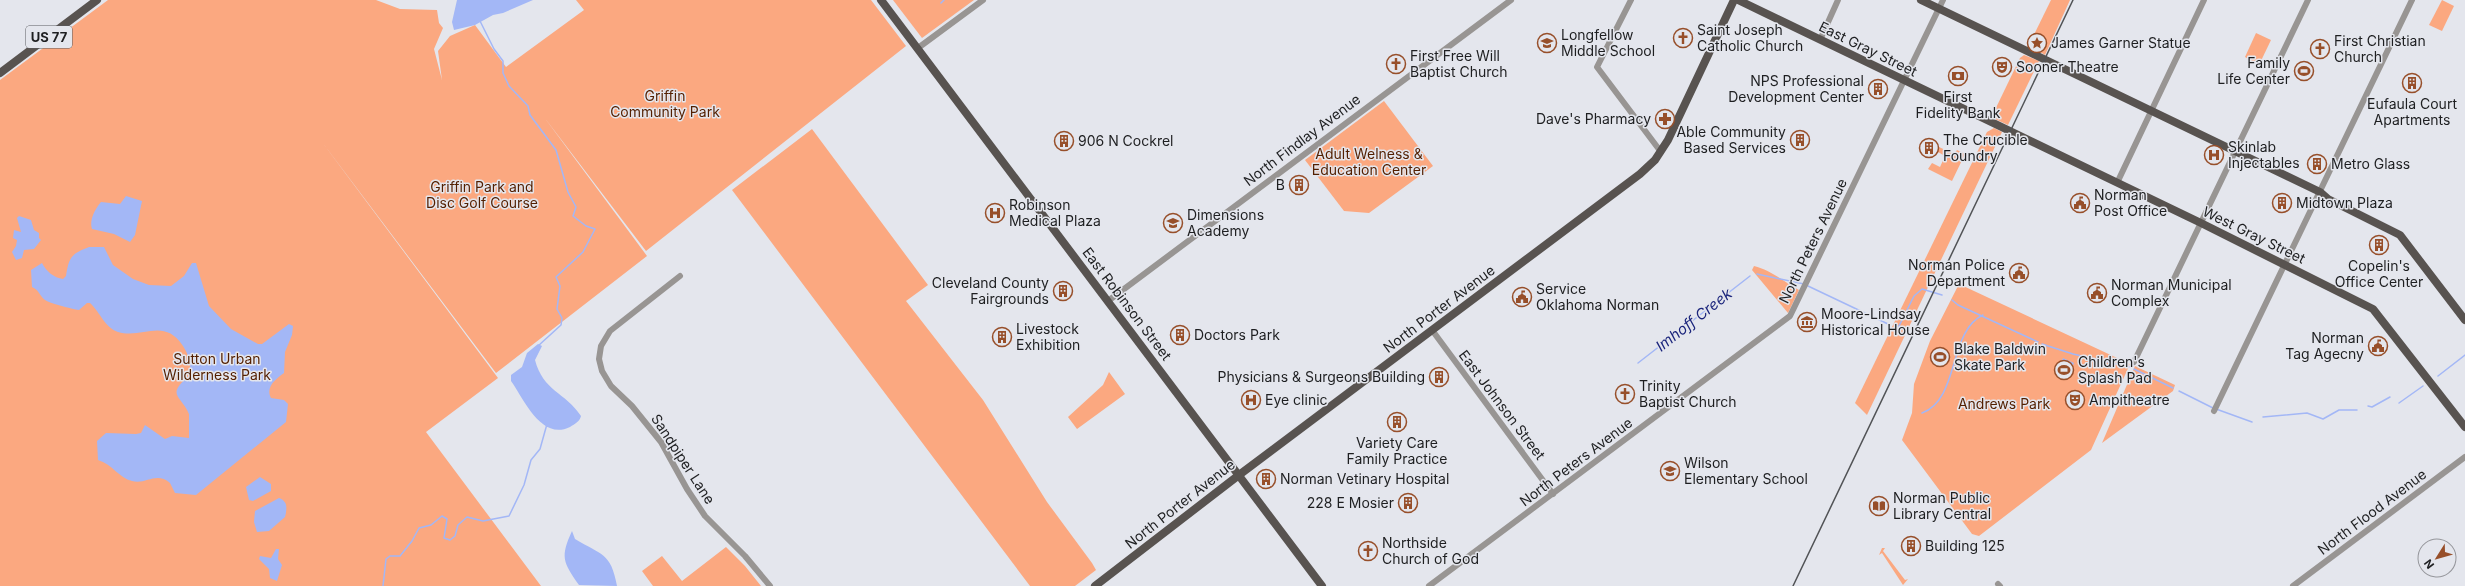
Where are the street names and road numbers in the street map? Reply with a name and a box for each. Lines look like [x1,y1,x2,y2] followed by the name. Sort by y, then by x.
[1816,17,1920,80] street label: East Gray Street
[26,26,72,48] road number: US 77
[1240,90,1363,189] street label: North Findlay Avenue
[1775,176,1850,306] street label: North Peters Avenue
[2200,202,2309,267] street label: West Gray Street
[1079,244,1176,364] street label: East Robinson Street
[1380,261,1498,356] street label: North Porter Avenue
[1456,347,1549,463] street label: East Johnson Street
[648,411,719,507] street label: Sandpiper Lane
[1516,414,1635,510] street label: North Peters Avenue
[1121,455,1238,552] street label: North Porter Avenue
[2314,465,2429,558] street label: North Flood Avenue

